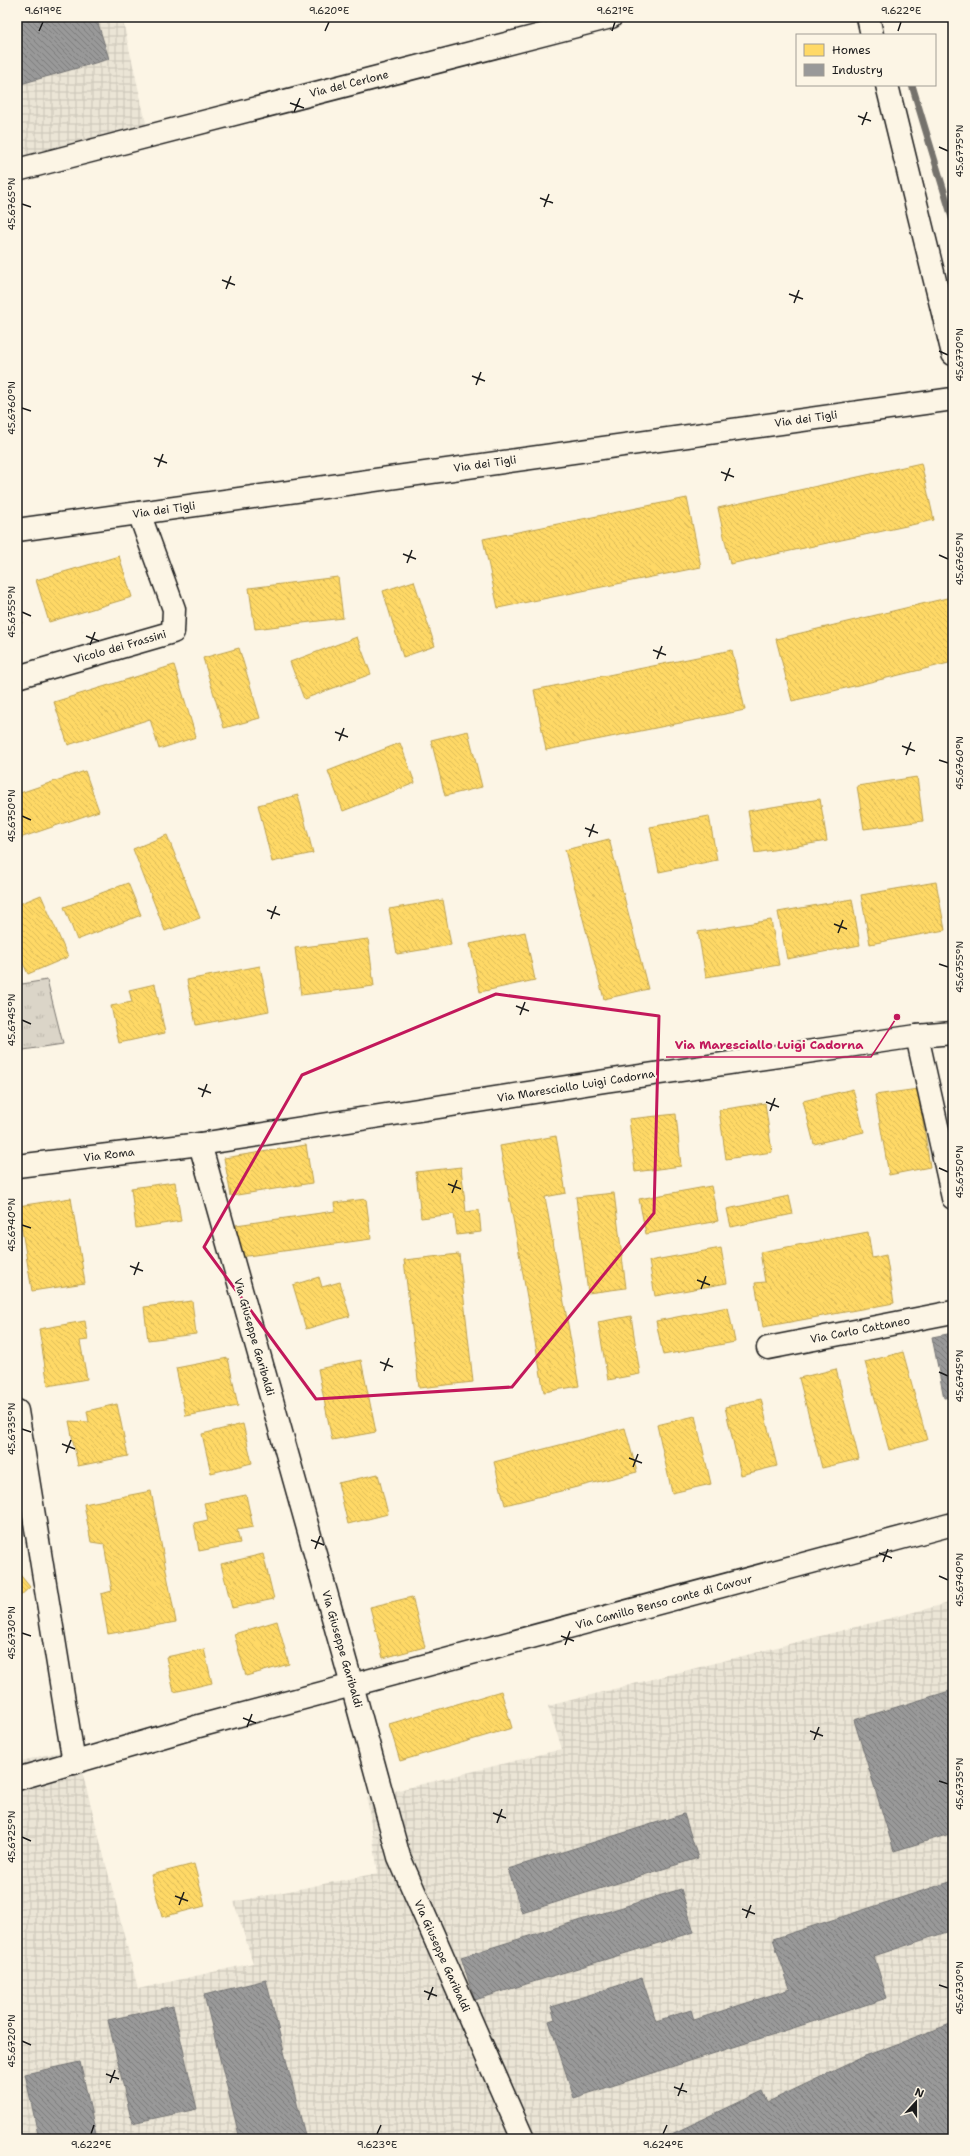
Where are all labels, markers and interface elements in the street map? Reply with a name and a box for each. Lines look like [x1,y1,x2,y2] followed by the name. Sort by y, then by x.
[24,4,62,17] text: 9.619°E
[309,4,349,17] text: 9.620°E
[596,4,634,17] text: 9.621°E
[881,4,921,17] text: 9.622°E
[796,34,936,86] legend
[832,42,871,58] text: Homes
[832,62,883,78] text: Industry
[308,67,390,101] street label: Via del Cerlone
[953,125,966,177] text: 45.6775°N
[5,178,18,230] text: 45.6765°N
[953,328,966,382] text: 45.6770°N
[5,381,18,435] text: 45.6760°N
[774,407,838,431] street label: Via dei Tigli
[453,452,517,476] street label: Via dei Tigli
[132,498,196,522] street label: Via dei Tigli
[953,533,966,585] text: 45.6765°N
[5,586,18,638] text: 45.6755°N
[72,627,168,667] street label: Vicolo dei Frassini
[953,736,966,790] text: 45.6760°N
[5,789,18,843] text: 45.6750°N
[953,941,966,993] text: 45.6755°N
[5,994,18,1046] text: 45.6745°N
[666,1033,871,1057] callout: Via Maresciallo Luigi Cadorna
[675,1037,864,1053] text: Via Maresciallo Luigi Cadorna
[496,1066,656,1106] street label: Via Maresciallo Luigi Cadorna
[83,1144,135,1166] street label: Via Roma
[953,1145,966,1199] text: 45.6750°N
[5,1198,18,1252] text: 45.6740°N
[230,1276,278,1398] street label: Via Giuseppe Garibaldi
[809,1313,912,1347] street label: Via Carlo Cattaneo
[953,1350,966,1402] text: 45.6745°N
[5,1403,18,1455] text: 45.6735°N
[953,1553,966,1607] text: 45.6740°N
[574,1571,754,1633] street label: Via Camillo Benso conte di Cavour
[318,1588,366,1710] street label: Via Giuseppe Garibaldi
[5,1606,18,1660] text: 45.6730°N
[953,1758,966,1810] text: 45.6735°N
[5,1811,18,1863] text: 45.6725°N
[410,1897,474,2015] street label: Via Giuseppe Garibaldi
[953,1961,966,2015] text: 45.6730°N
[5,2014,18,2068] text: 45.6720°N
[896,2082,936,2122] north arrow
[913,2085,926,2102] text: N
[71,2138,111,2151] text: 9.622°E
[357,2138,397,2151] text: 9.623°E
[643,2138,683,2151] text: 9.624°E

